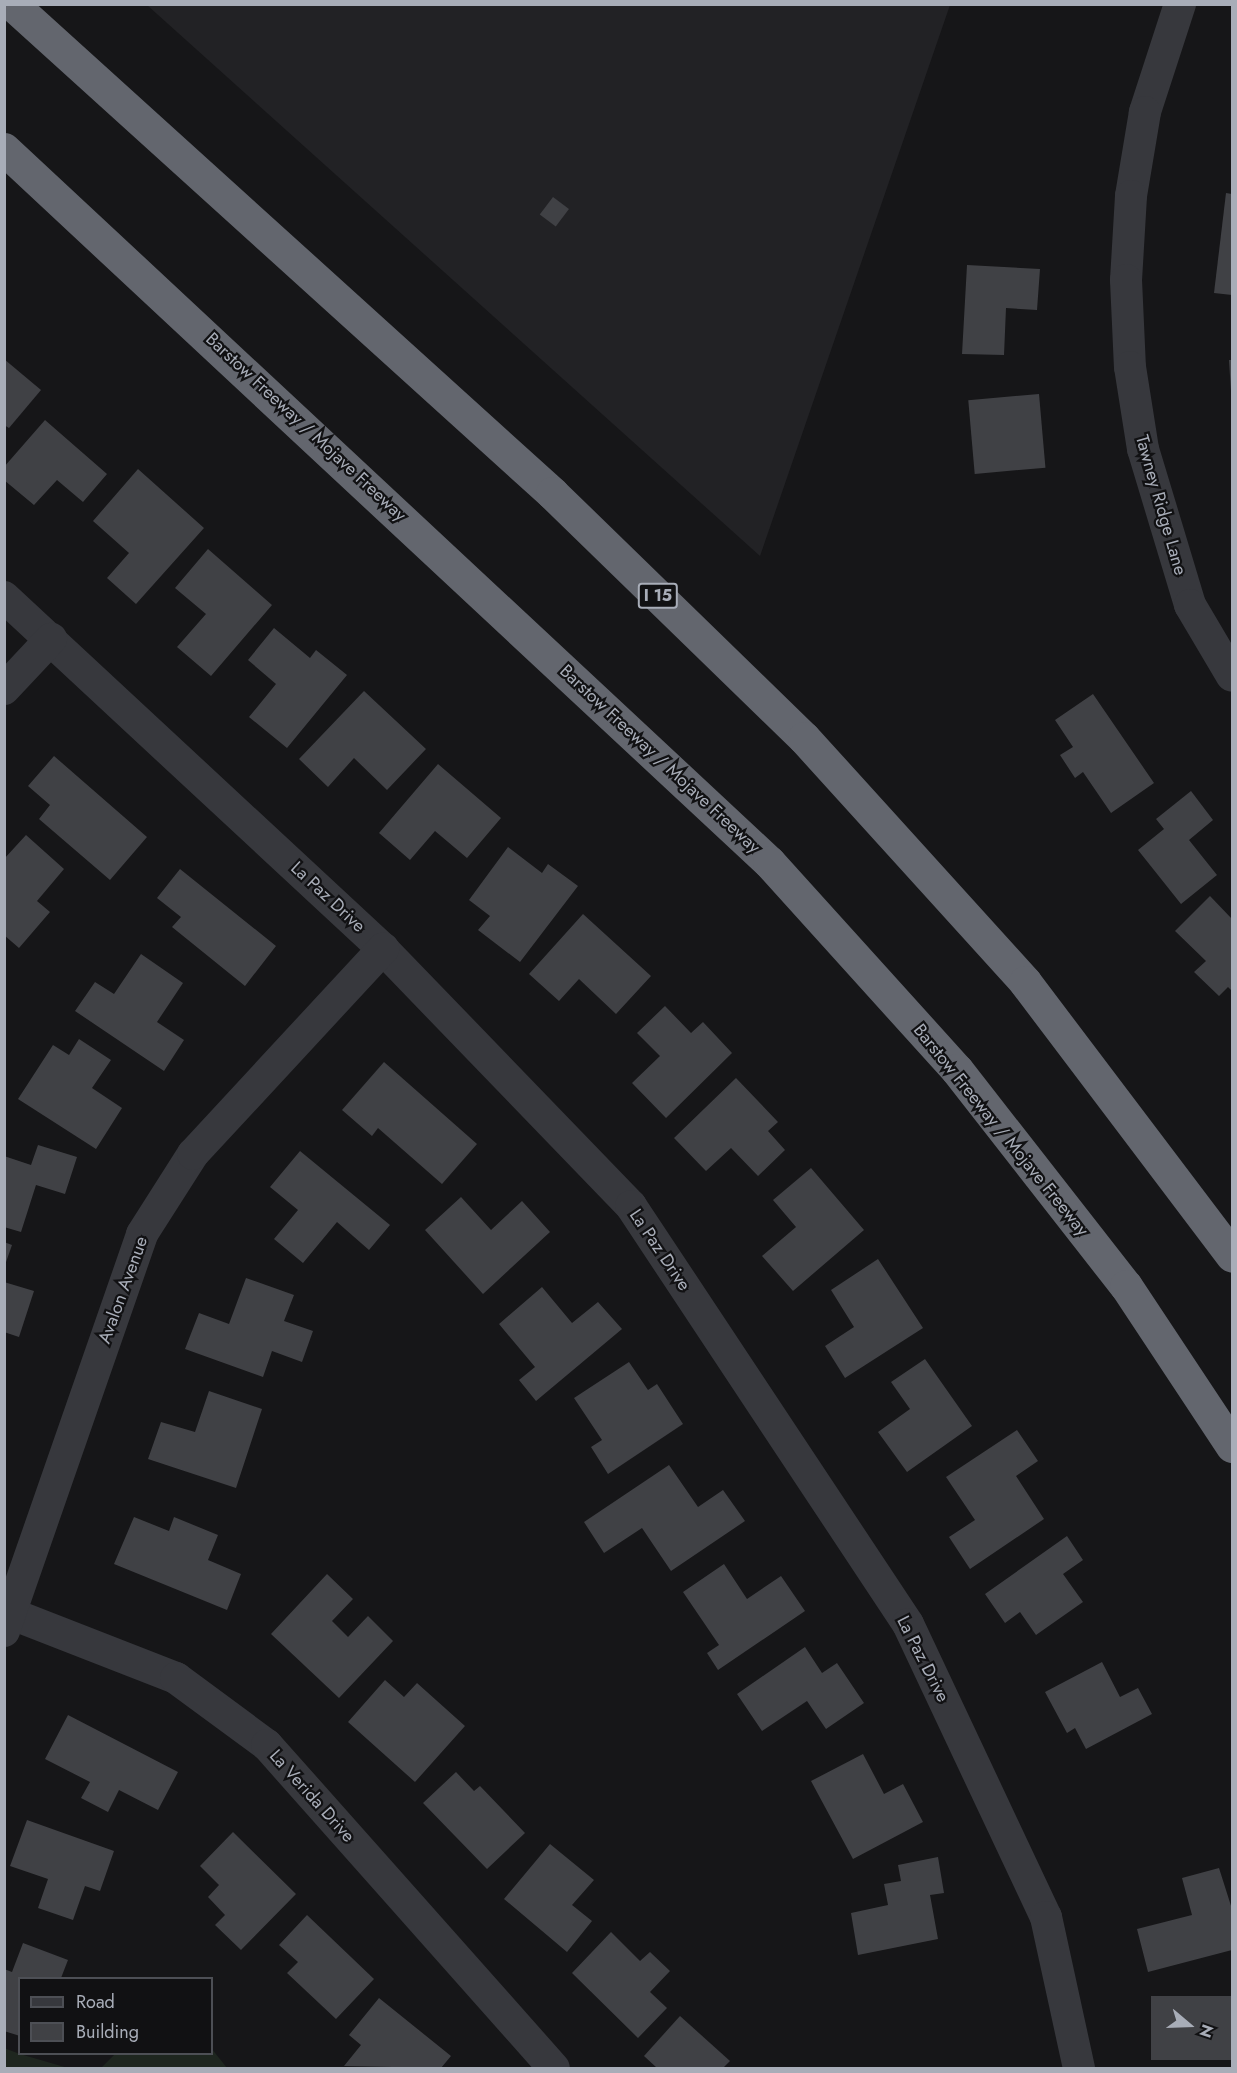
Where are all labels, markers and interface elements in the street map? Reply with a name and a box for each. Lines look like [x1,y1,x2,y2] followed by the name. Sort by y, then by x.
[201,328,411,526] street label: Barstow Freeway / Mojave Freeway
[1131,433,1191,577] street label: Tawney Ridge Lane
[637,583,679,609] road number: I 15
[555,660,765,858] street label: Barstow Freeway / Mojave Freeway
[286,857,370,937] street label: La Paz Drive
[909,1020,1093,1240] street label: Barstow Freeway / Mojave Freeway
[625,1205,695,1295] street label: La Paz Drive
[94,1233,152,1347] street label: Avalon Avenue
[892,1612,954,1706] street label: La Paz Drive
[265,1745,359,1847] street label: La Verida Drive
[18,1977,213,2055] legend
[76,1989,115,2015] text: Road
[1159,1995,1219,2055] north arrow
[76,2019,139,2045] text: Building
[1194,2021,1219,2041] text: N

